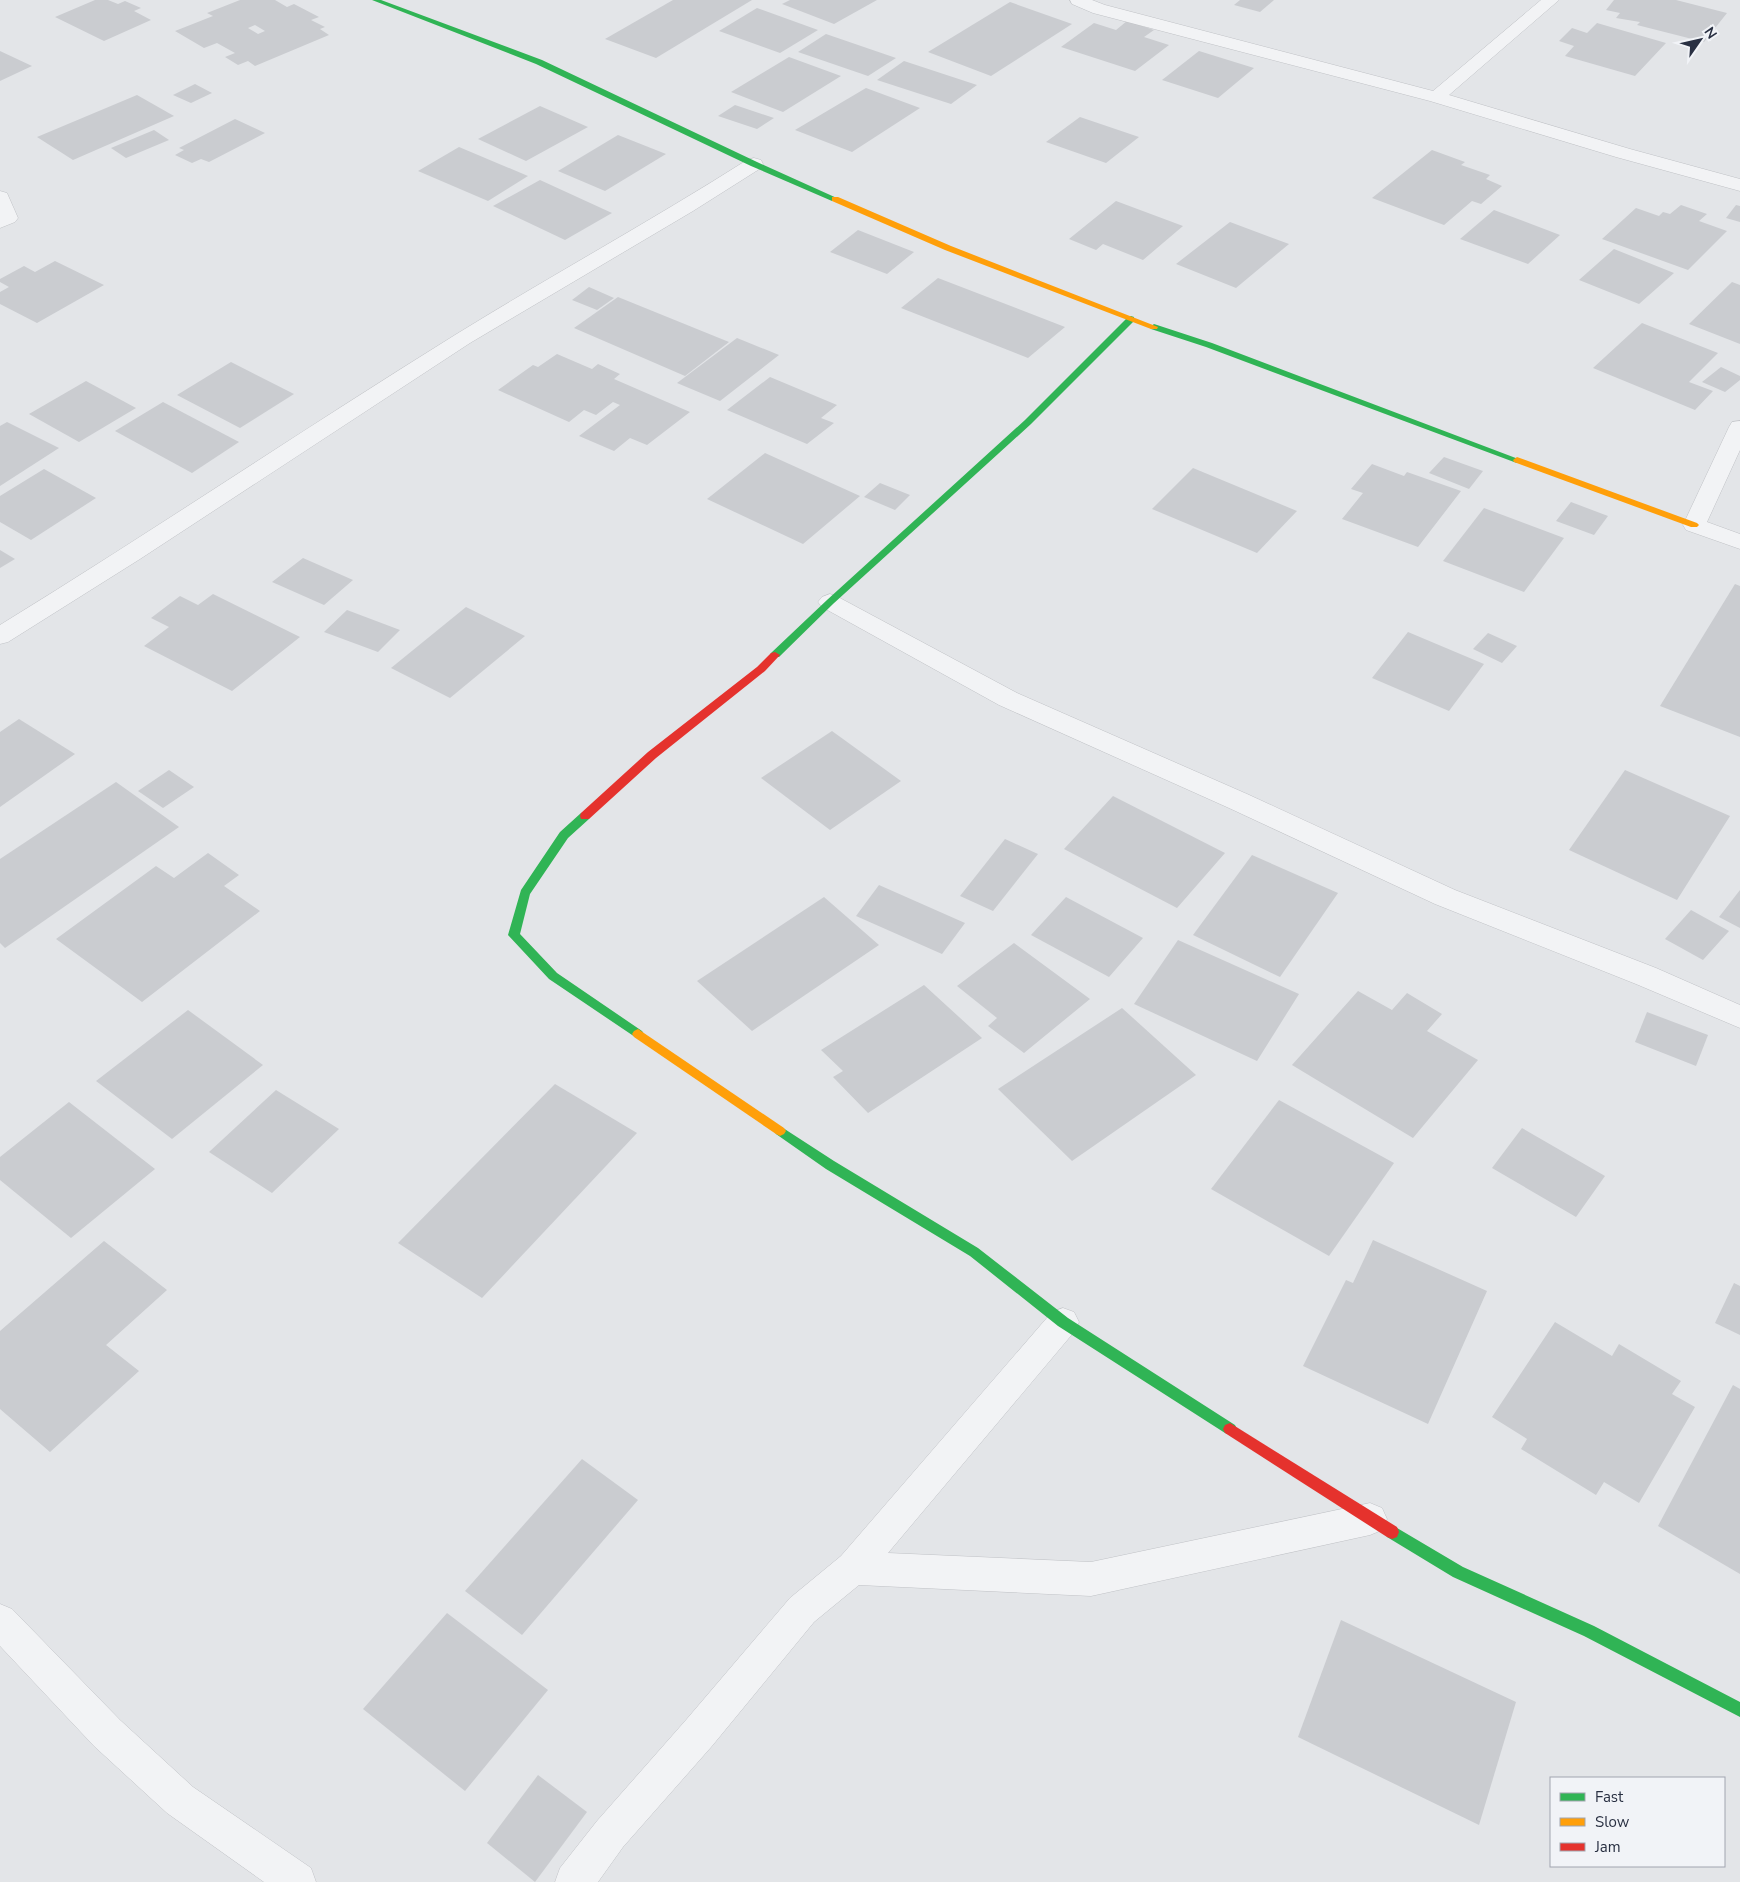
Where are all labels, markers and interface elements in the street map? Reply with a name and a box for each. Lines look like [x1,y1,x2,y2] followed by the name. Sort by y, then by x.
[1675,15,1725,65] north arrow
[1700,23,1721,43] text: N
[1550,1777,1725,1867] legend
[1595,1787,1624,1807] text: Fast
[1595,1812,1630,1832] text: Slow
[1594,1837,1621,1857] text: Jam

